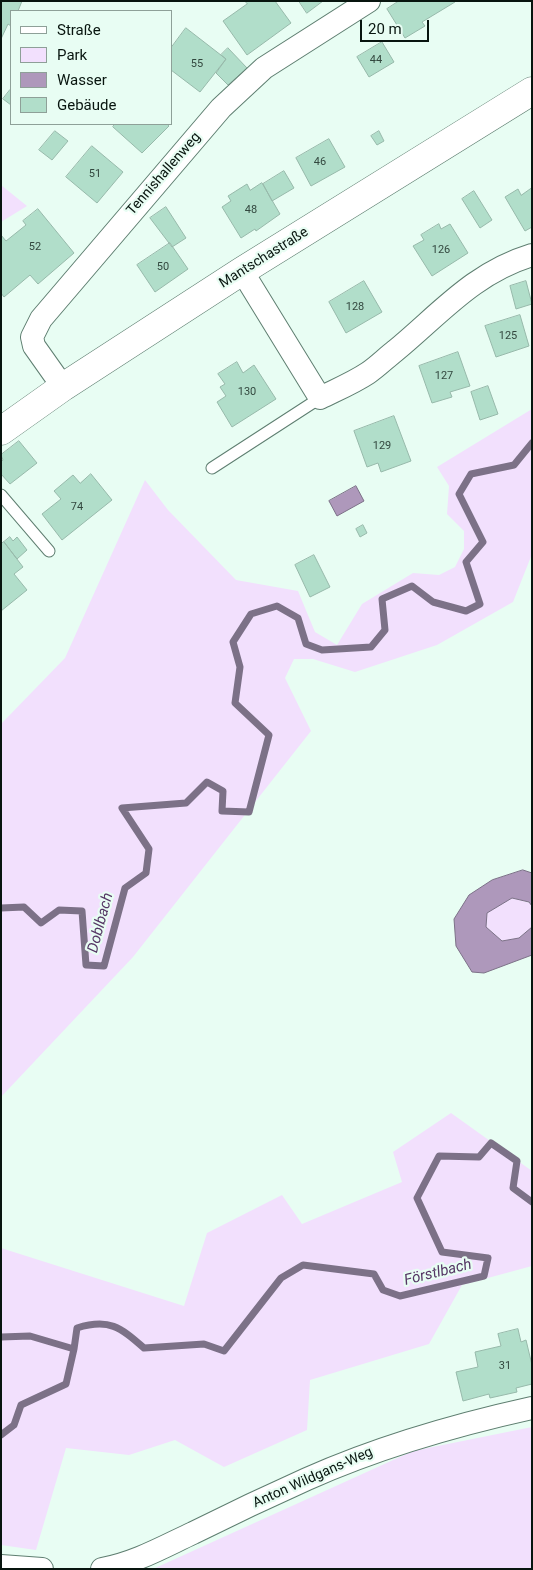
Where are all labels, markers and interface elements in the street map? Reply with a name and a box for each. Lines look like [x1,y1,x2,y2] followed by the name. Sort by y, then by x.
[10,10,172,125] legend
[363,10,432,42] scale bar
[368,20,402,38] text: 20 m
[57,21,101,39] text: Straße
[57,46,87,64] text: Park
[370,53,382,67] house number: 44
[191,57,203,71] house number: 55
[57,71,107,89] text: Wasser
[57,96,116,114] text: Gebäude
[123,129,205,219] street label: Tennishallenweg
[314,155,326,169] house number: 46
[89,167,101,181] house number: 51
[245,203,257,217] house number: 48
[216,224,312,292] street label: Mantschastraße
[29,240,41,254] house number: 52
[432,243,450,257] house number: 126
[157,260,169,274] house number: 50
[346,300,364,314] house number: 128
[499,329,517,343] house number: 125
[435,369,453,383] house number: 127
[238,385,256,399] house number: 130
[373,439,391,453] house number: 129
[71,500,83,514] house number: 74
[84,891,118,955] water label: Doblbach
[403,1256,473,1290] water label: Förstlbach
[499,1359,511,1373] house number: 31
[250,1444,376,1512] street label: Anton Wildgans-Weg

